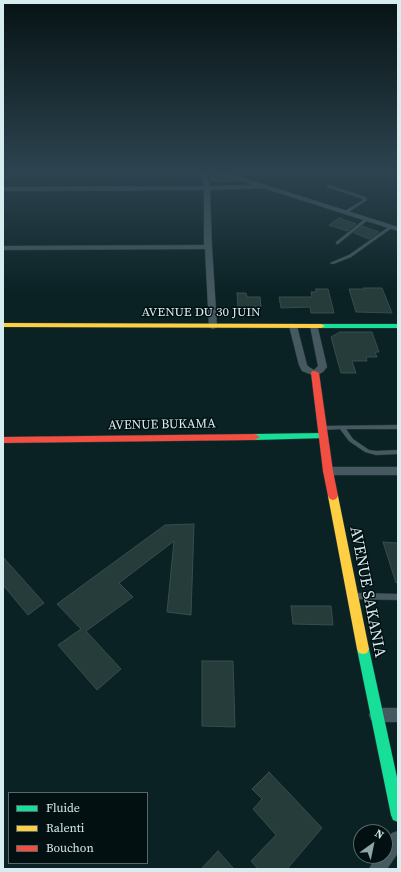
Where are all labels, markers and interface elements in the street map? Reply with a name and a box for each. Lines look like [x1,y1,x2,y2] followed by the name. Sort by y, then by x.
[141,305,261,321] street label: AVENUE DU 30 JUIN
[108,416,216,434] street label: AVENUE BUKAMA
[345,525,389,659] street label: AVENUE SAKANIA
[8,792,148,864] legend
[46,800,80,816] text: Fluide
[46,820,84,836] text: Ralenti
[353,824,393,864] north arrow
[372,826,387,843] text: N
[46,840,94,856] text: Bouchon

